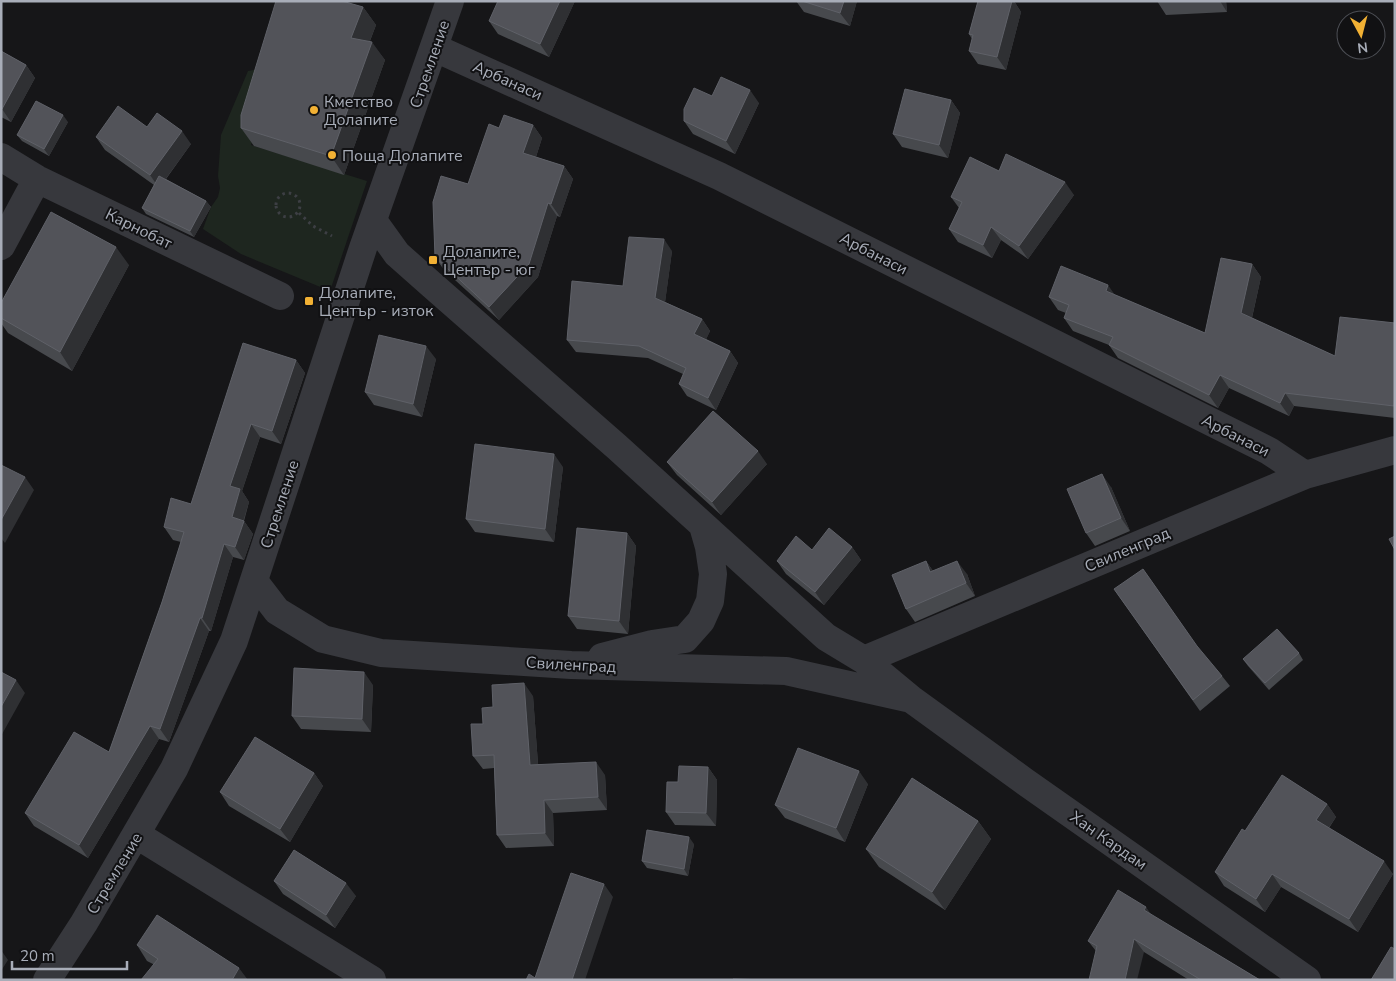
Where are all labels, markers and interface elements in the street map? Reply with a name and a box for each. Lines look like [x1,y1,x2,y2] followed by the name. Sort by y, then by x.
[1336,10,1386,60] north arrow
[405,17,455,111] street label: Стремление
[1356,37,1369,57] text: N
[469,56,546,106] street label: Арбанаси
[324,91,398,131] place label: Кметство Долапите
[308,104,320,116] marker: Кметство Долапите
[342,145,463,167] place label: Поща Долапите
[326,149,338,161] marker: Поща Долапите
[102,203,176,255] street label: Карнобат
[836,227,911,280] street label: Арбанаси
[443,241,535,281] place label: Долапите, Център - юг
[427,254,439,266] marker: Долапите, Център - юг
[319,282,434,322] place label: Долапите, Център - изток
[303,295,315,307] marker: Долапите, Център - изток
[1198,409,1273,462] street label: Арбанаси
[255,457,305,551] street label: Стремление
[1081,522,1174,578] street label: Свиленград
[525,652,617,678] street label: Свиленград
[1065,806,1151,876] street label: Хан Кардам
[82,828,148,919] street label: Стремление
[12,938,128,970] scale bar
[20,946,55,966] text: 20 m

